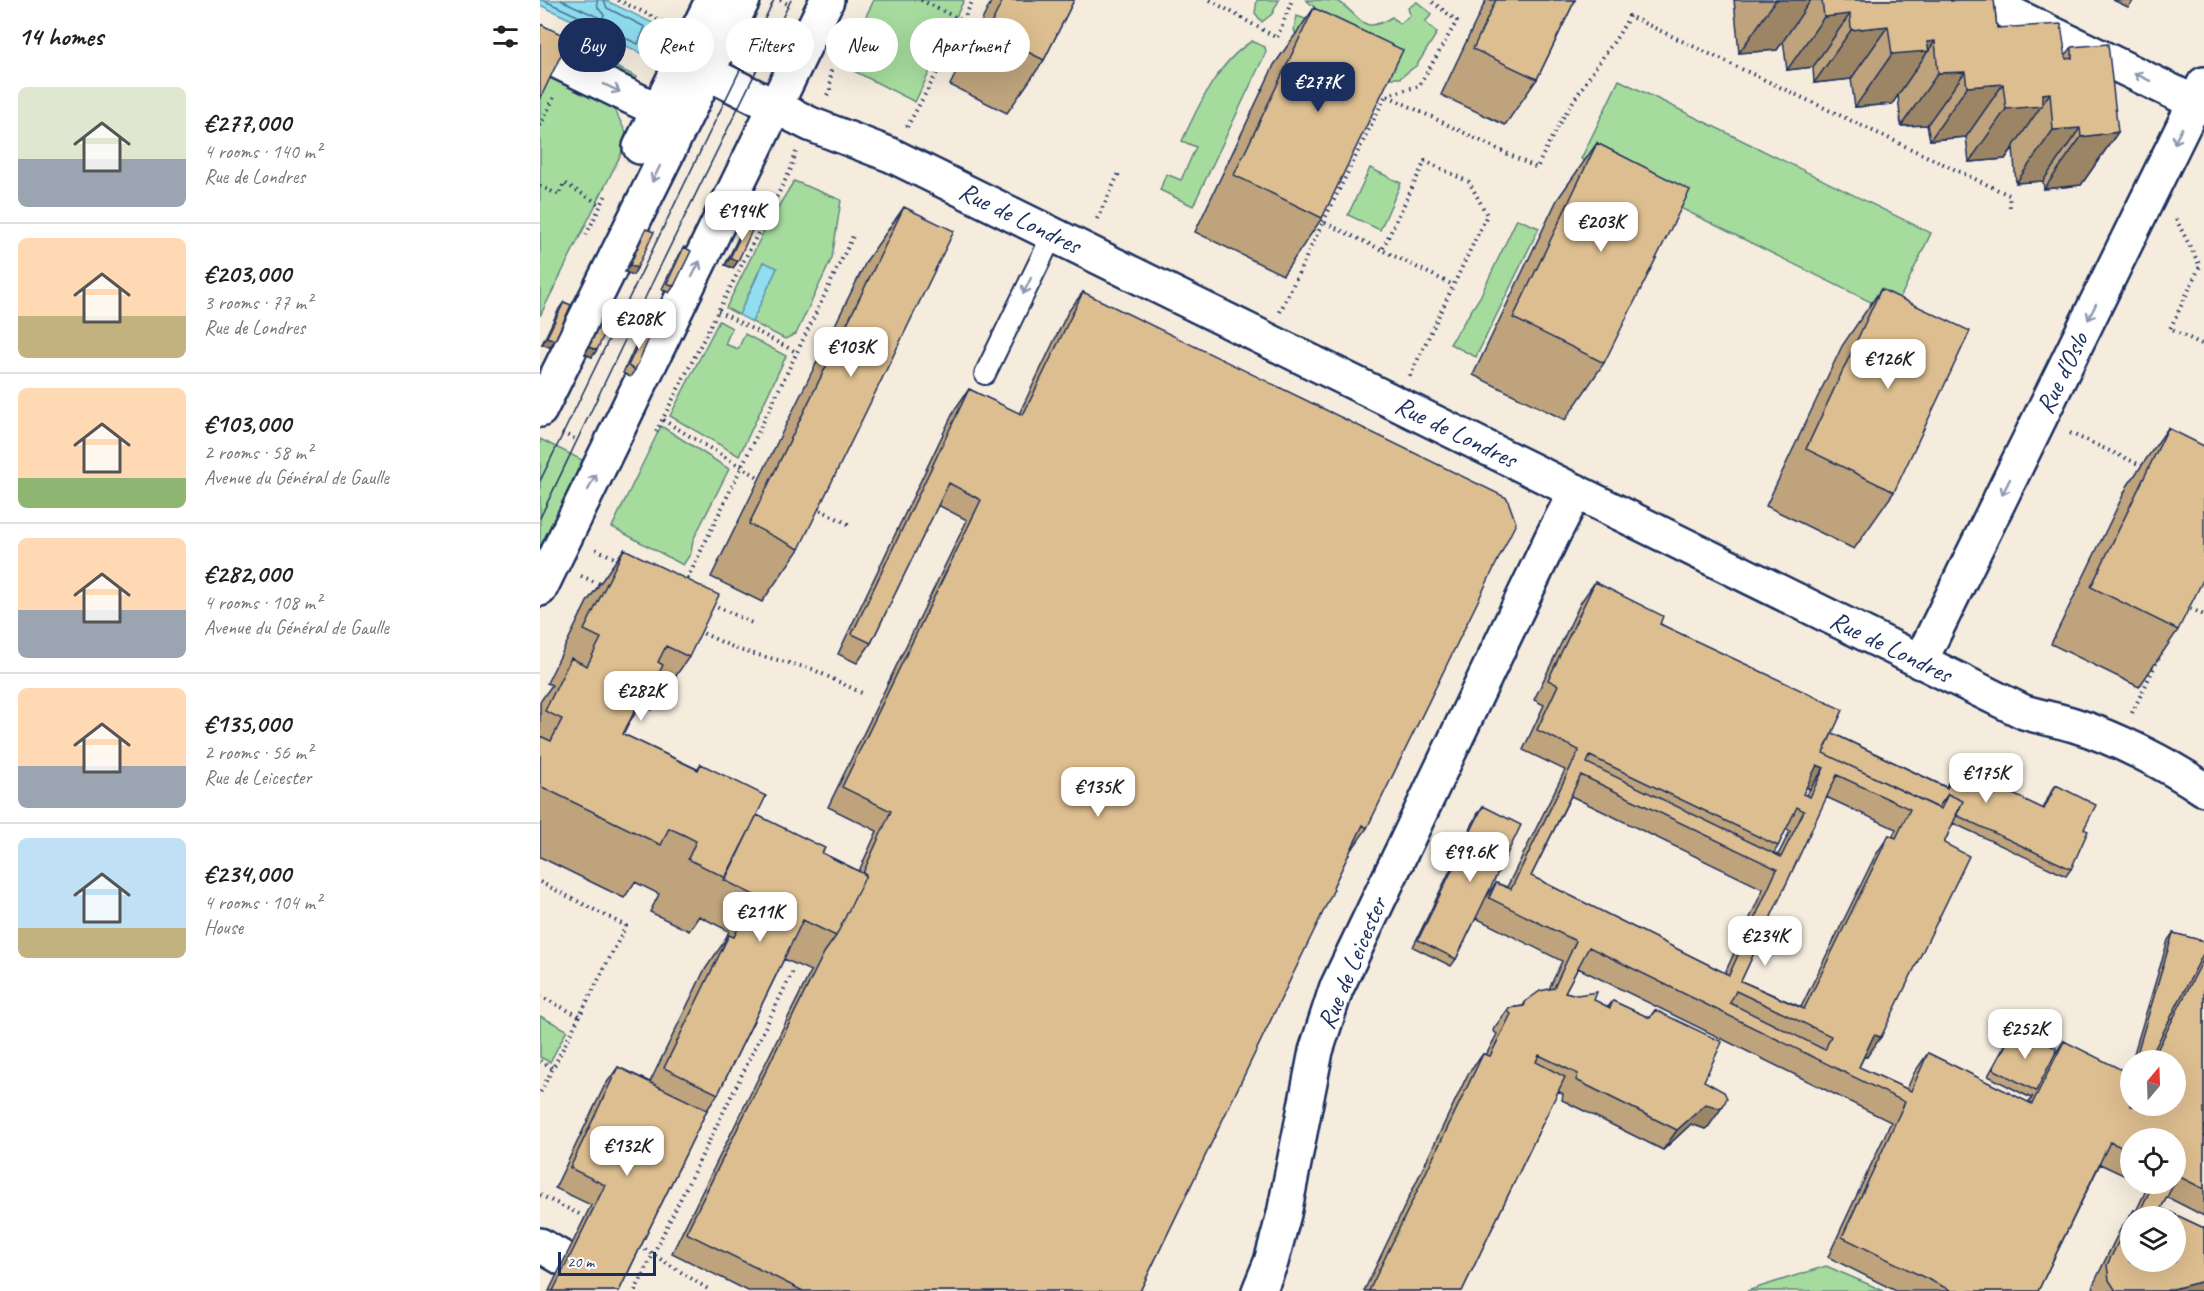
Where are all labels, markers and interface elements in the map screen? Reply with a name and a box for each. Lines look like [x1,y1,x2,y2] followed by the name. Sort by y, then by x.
[558,18,626,72] chip: Buy
[638,18,714,72] chip: Rent
[726,18,814,72] chip: Filters
[826,18,898,72] chip: New
[910,18,1030,72] chip: Apartment
[18,20,103,53] text: 14 homes
[489,20,522,53] icon: filters
[1276,62,1360,113] pin: €277K
[1295,69,1341,94] text: €277K
[2134,71,2152,82] one-way arrow
[602,83,620,95] one-way arrow
[204,106,291,139] text: €277,000
[66,111,138,183] icon: home
[2171,127,2183,145] one-way arrow
[204,139,321,164] text: 4 rooms · 140 m²
[204,164,305,189] text: Rue de Londres
[649,165,661,183] one-way arrow
[954,174,1088,263] street label: Rue de Londres
[700,191,784,242] pin: €194K
[719,198,765,223] text: €194K
[1559,202,1643,253] pin: €203K
[1578,209,1624,234] text: €203K
[204,257,291,290] text: €203,000
[690,261,702,279] one-way arrow
[66,262,138,334] icon: home
[1021,277,1033,295] one-way arrow
[204,290,312,315] text: 3 rooms · 77 m²
[597,299,681,350] pin: €208K
[2086,302,2098,320] one-way arrow
[616,306,662,331] text: €208K
[204,315,305,340] text: Rue de Londres
[2028,325,2097,419] street label: Rue d'Oslo
[809,327,893,378] pin: €103K
[828,334,874,359] text: €103K
[1846,339,1930,390] pin: €126K
[1865,346,1911,371] text: €126K
[1390,388,1524,477] street label: Rue de Londres
[204,407,291,440] text: €103,000
[66,412,138,484] icon: home
[204,440,312,465] text: 2 rooms · 58 m²
[204,465,389,490] text: Avenue du Général de Gaulle
[587,474,599,492] one-way arrow
[2000,477,2011,495] one-way arrow
[204,557,291,590] text: €282,000
[66,562,138,634] icon: home
[204,590,321,615] text: 4 rooms · 108 m²
[1825,603,1959,692] street label: Rue de Londres
[204,615,389,640] text: Avenue du Général de Gaulle
[599,671,683,722] pin: €282K
[618,678,664,703] text: €282K
[204,707,291,740] text: €135,000
[66,712,138,784] icon: home
[204,740,312,765] text: 2 rooms · 56 m²
[1944,753,2028,804] pin: €175K
[1963,760,2009,785] text: €175K
[204,765,312,790] text: Rue de Leicester
[1056,767,1140,818] pin: €135K
[1075,774,1121,799] text: €135K
[1421,832,1519,883] pin: €99.6K
[1445,839,1495,864] text: €99.6K
[204,857,291,890] text: €234,000
[66,862,138,934] icon: home
[204,890,321,915] text: 4 rooms · 104 m²
[1310,891,1395,1034] street label: Rue de Leicester
[718,892,802,943] pin: €211K
[737,899,783,924] text: €211K
[204,915,243,940] text: House
[1723,916,1807,967] pin: €234K
[1742,923,1788,948] text: €234K
[1983,1009,2067,1060] pin: €252K
[2002,1016,2048,1041] text: €252K
[2120,1050,2186,1116] north arrow
[2120,1050,2186,1272] map controls
[585,1126,669,1177] pin: €132K
[2120,1128,2186,1194] button: locate
[604,1133,650,1158] text: €132K
[2120,1206,2186,1272] button: layers
[558,1249,656,1276] scale bar
[567,1252,594,1272] text: 20 m

